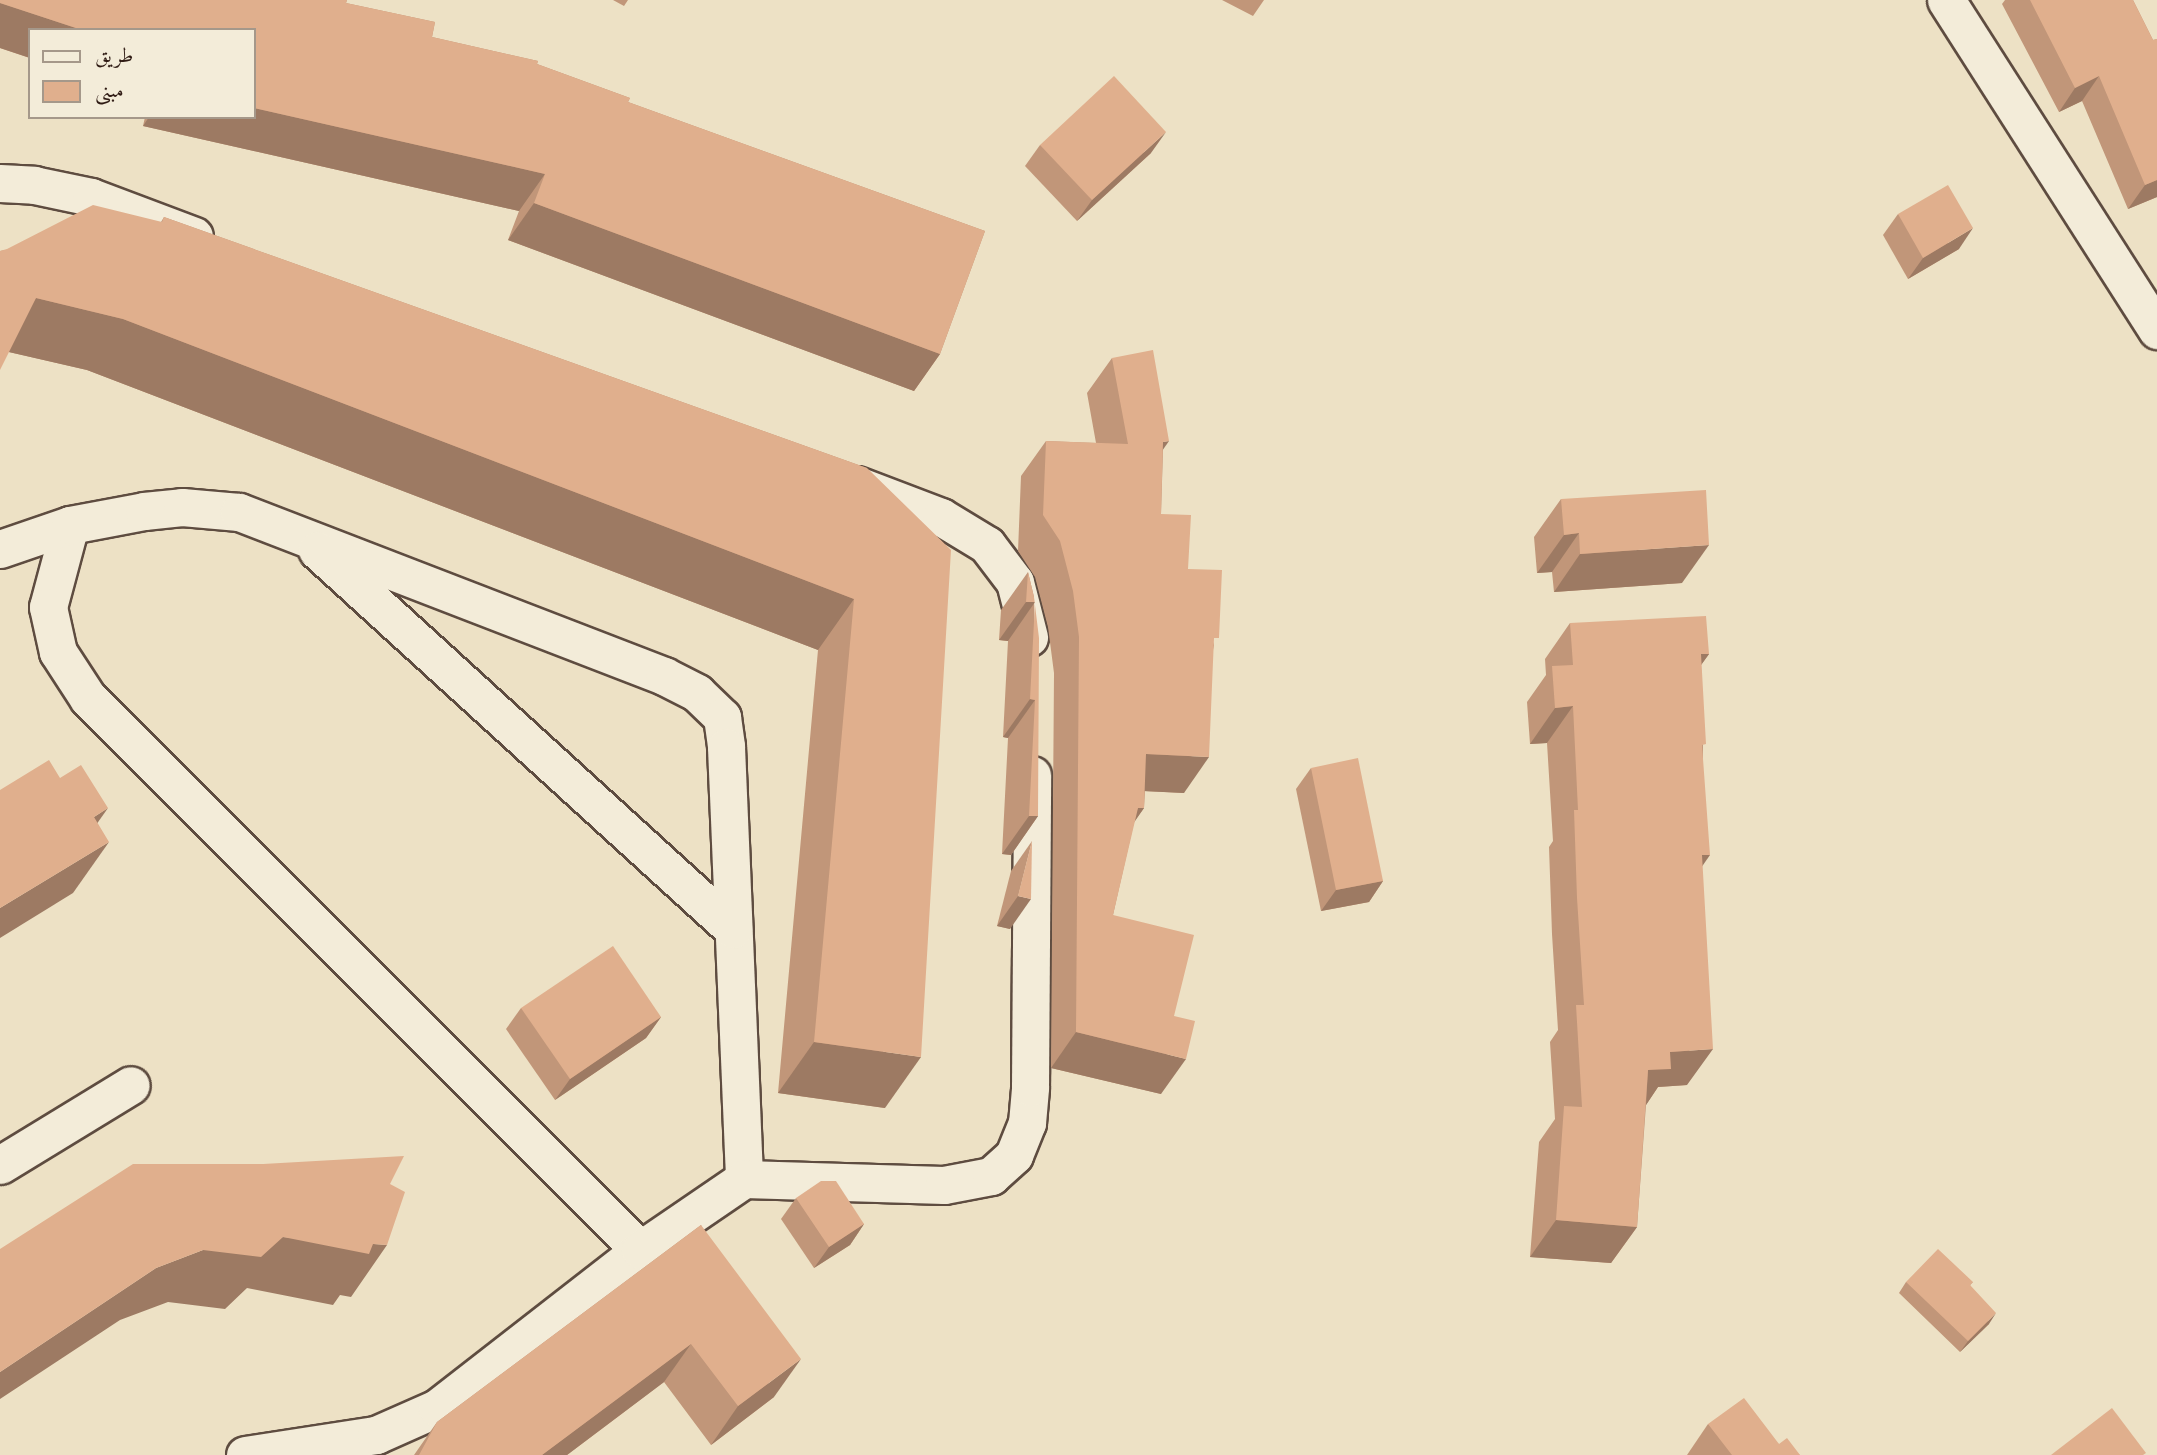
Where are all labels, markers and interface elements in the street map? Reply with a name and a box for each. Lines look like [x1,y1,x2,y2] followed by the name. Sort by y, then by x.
[28,28,256,119] legend
[95,43,133,67] text: طريق
[95,78,124,102] text: مبنى

